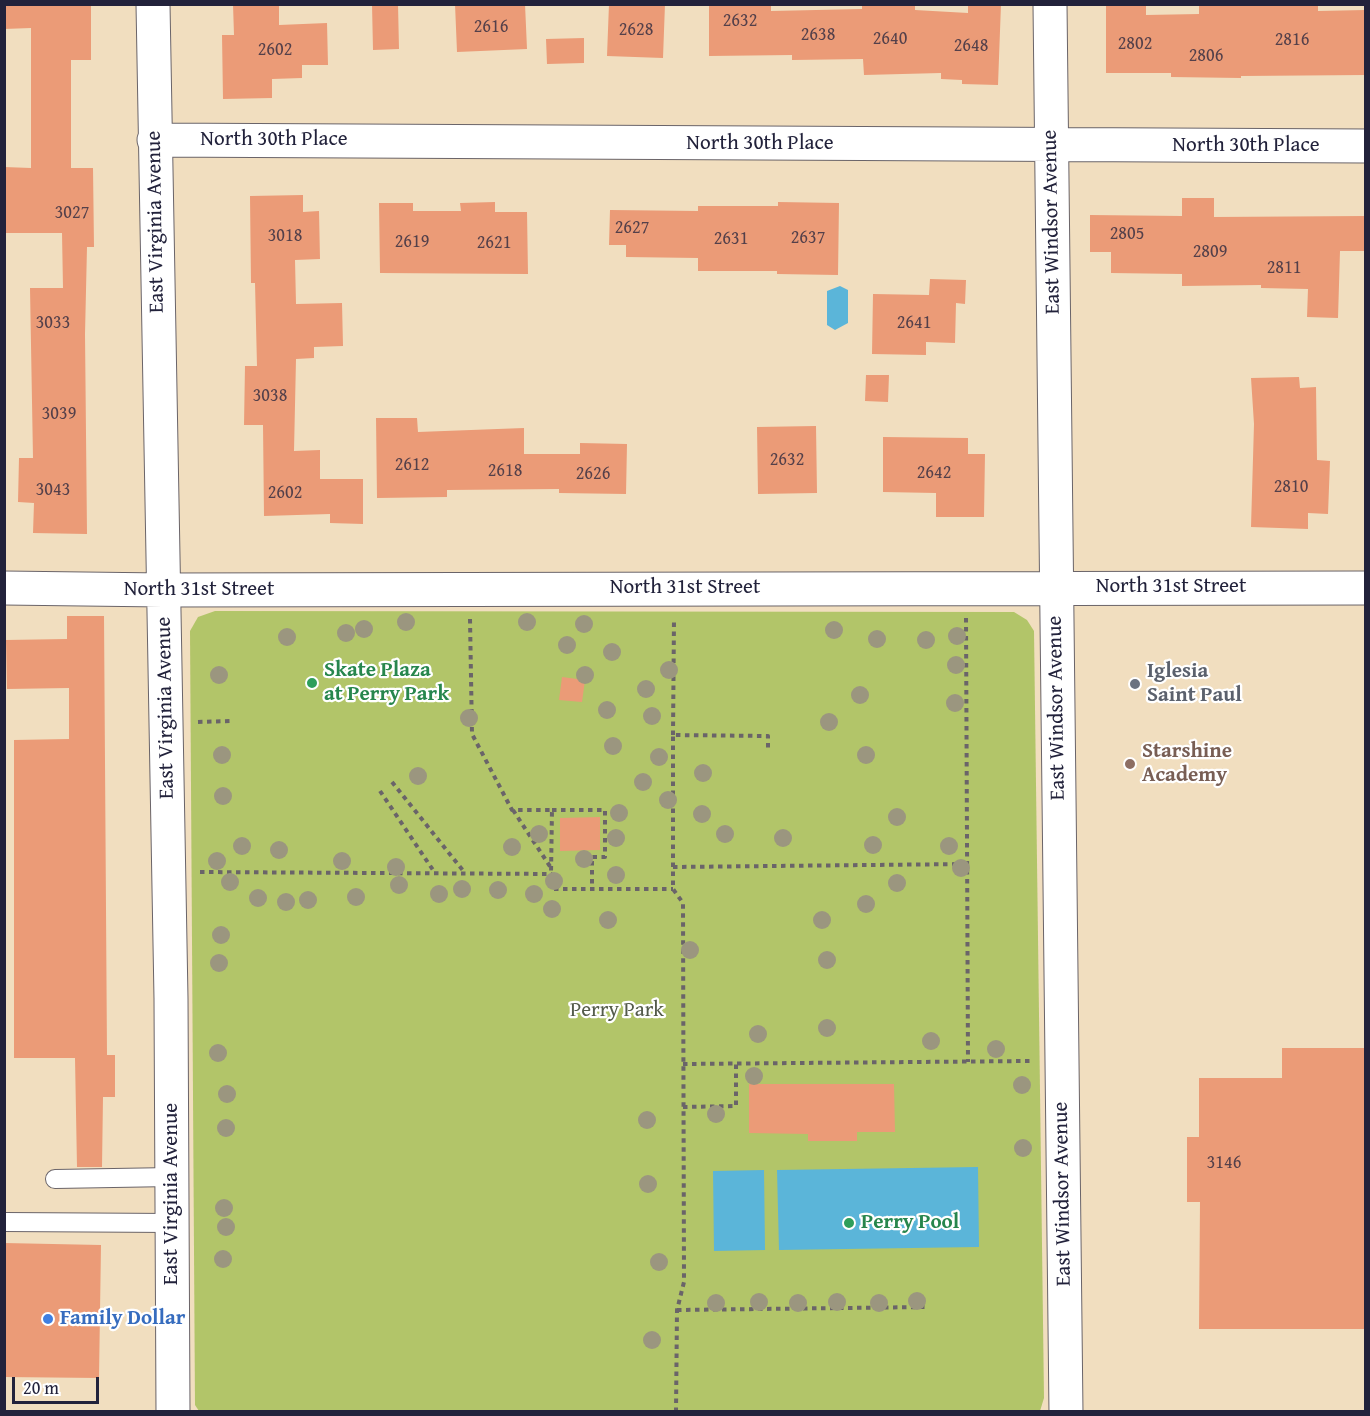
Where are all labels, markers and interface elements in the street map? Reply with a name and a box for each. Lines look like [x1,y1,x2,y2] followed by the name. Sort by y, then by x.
[723,10,757,32] house number: 2632
[474,16,508,38] house number: 2616
[619,19,653,41] house number: 2628
[801,24,835,46] house number: 2638
[873,28,907,50] house number: 2640
[1275,29,1309,51] house number: 2816
[1118,33,1152,55] house number: 2802
[954,35,988,57] house number: 2648
[258,39,292,61] house number: 2602
[1189,45,1223,67] house number: 2806
[200,127,348,153] street label: North 30th Place
[1038,130,1066,314] street label: East Windsor Avenue
[142,131,170,313] street label: East Virginia Avenue
[686,131,834,157] street label: North 30th Place
[1172,133,1320,159] street label: North 30th Place
[55,202,89,224] house number: 3027
[615,217,649,239] house number: 2627
[1110,223,1144,245] house number: 2805
[268,225,302,247] house number: 3018
[791,227,825,249] house number: 2637
[714,228,748,250] house number: 2631
[395,231,429,253] house number: 2619
[477,232,511,254] house number: 2621
[1193,241,1227,263] house number: 2809
[1267,257,1301,279] house number: 2811
[36,312,70,334] house number: 3033
[897,312,931,334] house number: 2641
[253,385,287,407] house number: 3038
[42,403,76,425] house number: 3039
[770,449,804,471] house number: 2632
[395,454,429,476] house number: 2612
[488,460,522,482] house number: 2618
[917,462,951,484] house number: 2642
[576,463,610,485] house number: 2626
[1274,476,1308,498] house number: 2810
[36,479,70,501] house number: 3043
[268,482,302,504] house number: 2602
[1096,574,1246,600] street label: North 31st Street
[610,575,760,601] street label: North 31st Street
[124,577,274,603] street label: North 31st Street
[1043,616,1071,800] street label: East Windsor Avenue
[152,617,180,799] street label: East Virginia Avenue
[324,658,449,708] place label: Skate Plaza at Perry Park
[1147,659,1242,709] place label: Iglesia Saint Paul
[305,676,319,690] marker: Skate Plaza at Perry Park
[1128,677,1142,691] marker: Iglesia Saint Paul
[1142,739,1232,789] place label: Starshine Academy
[1123,757,1137,771] marker: Starshine Academy
[570,998,664,1024] park label: Perry Park
[1049,1102,1077,1286] street label: East Windsor Avenue
[159,1103,185,1285] street label: East Virginia Avenue
[1207,1152,1241,1174] house number: 3146
[861,1210,959,1236] place label: Perry Pool
[842,1216,856,1230] marker: Perry Pool
[60,1306,186,1332] place label: Family Dollar
[41,1312,55,1326] marker: Family Dollar
[15,1365,102,1403] scale bar
[23,1374,59,1401] text: 20 m

